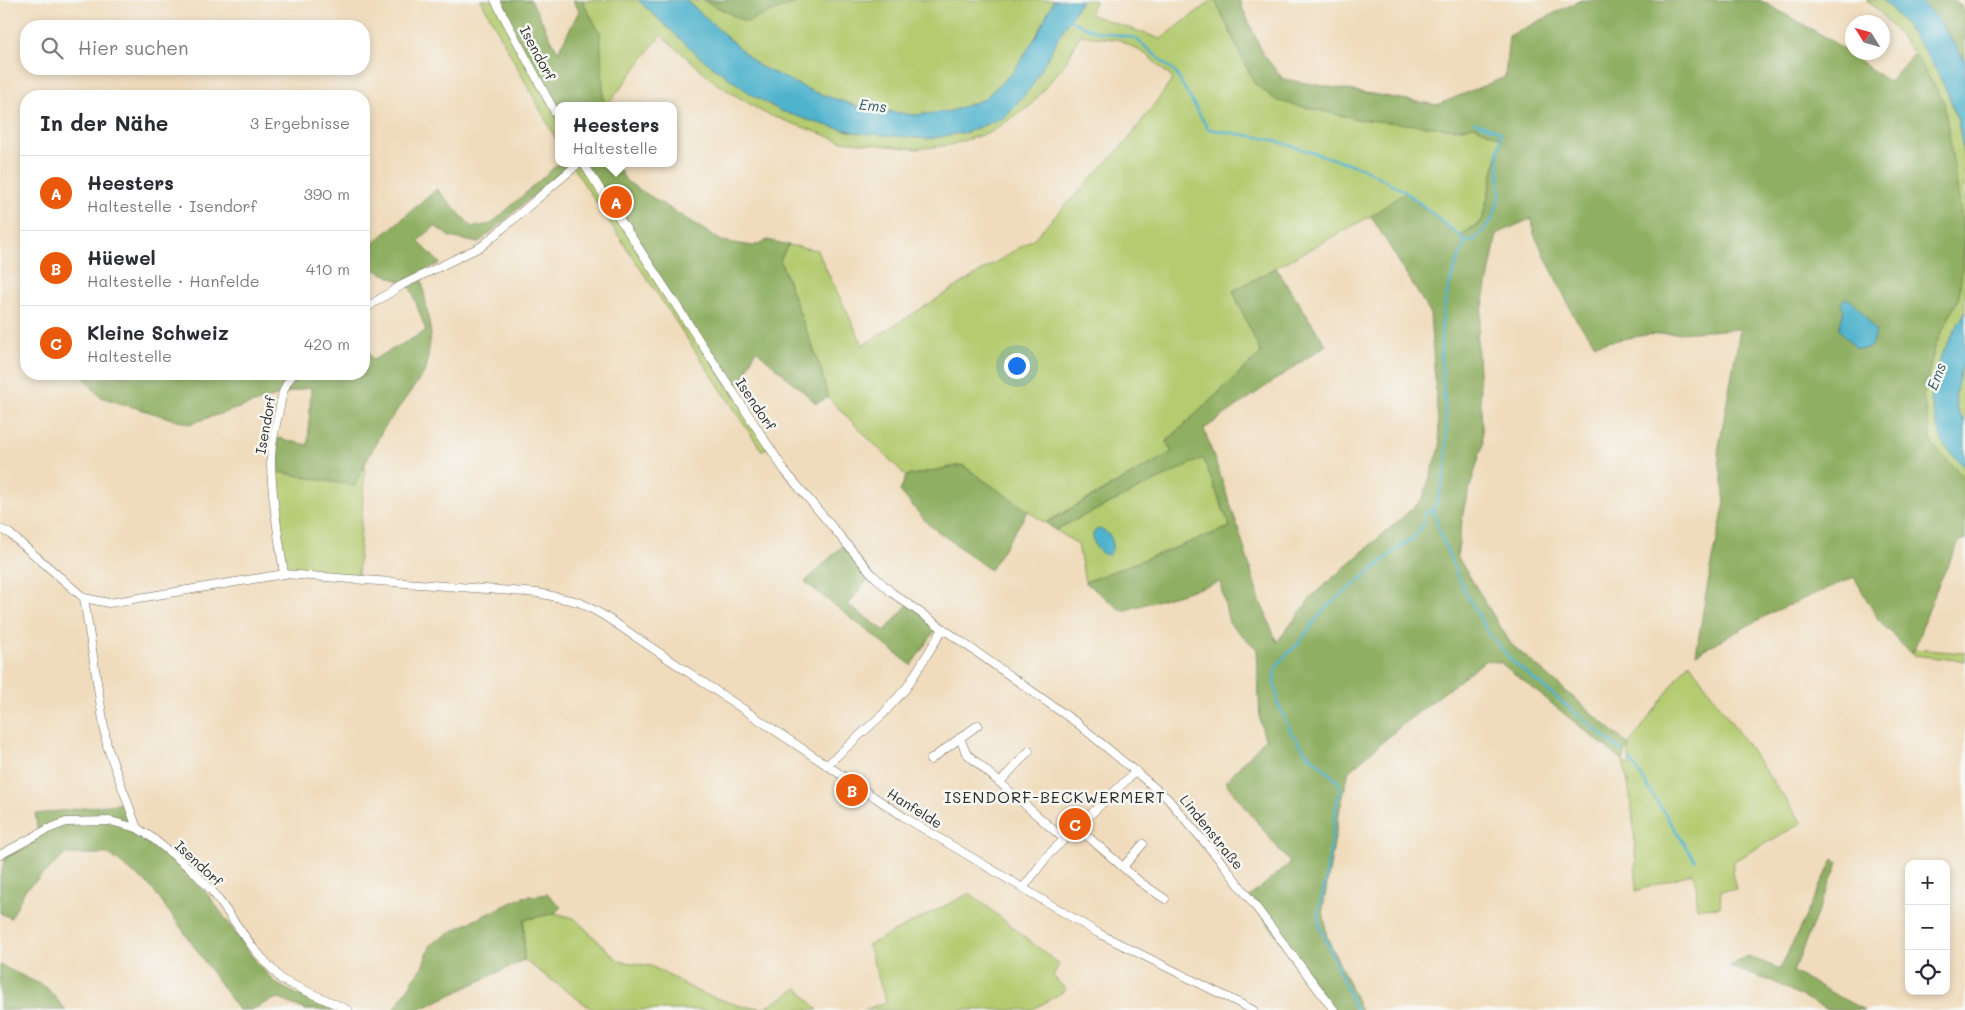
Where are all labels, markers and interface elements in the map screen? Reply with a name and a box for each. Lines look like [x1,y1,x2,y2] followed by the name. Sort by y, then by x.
[1845,15,1890,60] north arrow
[20,20,370,75] search box
[516,22,560,84] street label: Isendorf
[38,34,66,62] icon: search
[78,35,189,60] text: Hier suchen
[858,94,888,116] water label: Ems
[555,102,677,167] popup
[40,109,168,136] text: In der Nähe
[250,112,350,133] text: 3 Ergebnisse
[573,112,659,137] text: Heesters
[573,137,658,158] text: Haltestelle
[87,170,174,195] text: Heesters
[50,183,62,204] text: A
[303,183,350,204] text: 390 m
[600,183,632,221] pin: A
[87,195,257,216] text: Haltestelle · Isendorf
[87,245,156,270] text: Hüewel
[51,258,61,279] text: B
[306,258,350,279] text: 410 m
[87,270,260,291] text: Haltestelle · Hanfelde
[87,320,229,345] text: Kleine Schweiz
[50,333,62,354] text: C
[304,333,350,354] text: 420 m
[87,345,172,366] text: Haltestelle
[1004,353,1030,379] your location
[1922,359,1950,393] water label: Ems
[732,374,781,434] street label: Isendorf
[251,394,280,456] street label: Isendorf
[836,771,868,809] pin: B
[884,784,946,832] street label: Hanfelde
[944,786,1166,807] district label: ISENDORF-BECKWERMERT
[1176,791,1248,873] street label: Lindenstraße
[1059,805,1091,843] pin: C
[171,836,227,890] street label: Isendorf
[1905,860,1950,995] map controls
[1905,860,1950,905] button: +
[1905,905,1950,950] button: −
[1905,950,1950,995] button: locate

